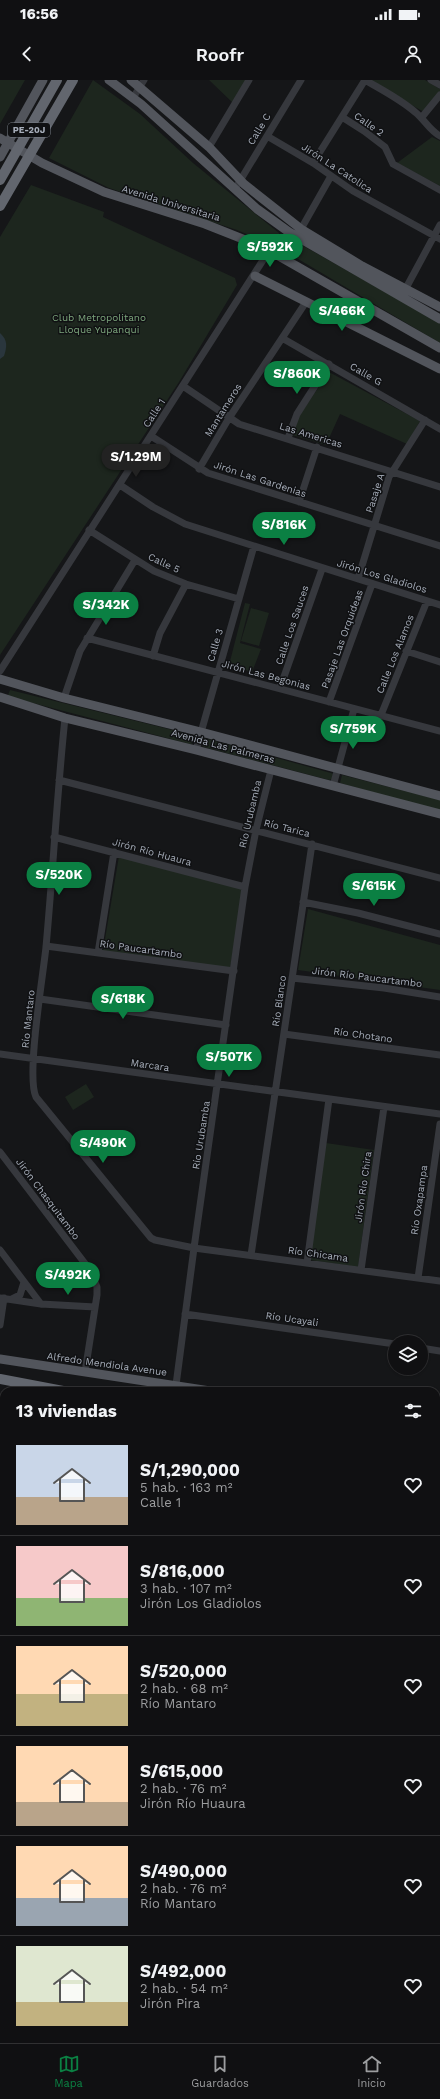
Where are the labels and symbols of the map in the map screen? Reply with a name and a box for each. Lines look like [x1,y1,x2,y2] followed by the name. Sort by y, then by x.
[352,110,386,138] street label: Calle 2
[245,111,273,147] street label: Calle C
[8,123,50,137] road number: PE-20J
[300,141,375,195] street label: Jirón La Catolica
[121,183,222,223] street label: Avenida Universitaria
[237,234,303,268] pin: S/592K
[309,298,375,332] pin: S/466K
[52,312,146,335] park label: Club Metropolitano Lloque Yupanqui
[348,360,384,388] street label: Calle G
[264,361,330,395] pin: S/860K
[202,381,244,439] street label: Mantameros
[141,397,167,429] street label: Calle 1
[278,420,344,450] street label: Las Americas
[99,444,173,478] pin: S/1.29M
[212,459,308,499] street label: Jirón Las Gardenias
[363,472,387,514] street label: Pasaje A
[251,512,317,546] pin: S/816K
[146,551,182,575] street label: Calle 5
[336,557,428,595] street label: Jirón Los Gladiolos
[273,584,311,666] street label: Calle Los Sauces
[319,588,365,690] street label: Pasaje Las Orquideas
[73,592,139,626] pin: S/342K
[374,613,416,695] street label: Calle Los Alamos
[205,627,225,663] street label: Calle 3
[220,658,312,692] street label: Jirón Las Begonias
[320,716,386,750] pin: S/759K
[170,727,276,765] street label: Avenida Las Palmeras
[237,779,263,849] street label: Río Urubamba
[263,817,312,839] street label: Río Tarica
[111,836,193,868] street label: Jirón Río Huaura
[26,862,92,896] pin: S/520K
[341,873,407,907] pin: S/615K
[99,938,183,960] street label: Río Paucartambo
[311,965,423,989] street label: Jirón Río Paucartambo
[270,975,288,1027] street label: Río Blanco
[90,986,156,1020] pin: S/618K
[19,989,37,1049] street label: Río Mantaro
[333,1025,393,1045] street label: Río Chotano
[196,1044,262,1078] pin: S/507K
[130,1057,170,1073] street label: Marcara
[190,1100,212,1170] street label: Río Urubamba
[70,1130,136,1164] pin: S/490K
[353,1150,373,1223] street label: Jirón Río Chira
[14,1156,82,1242] street label: Jirón Chasquitambo
[409,1164,429,1236] street label: Río Oxapampa
[287,1244,349,1264] street label: Río Chicama
[35,1262,101,1296] pin: S/492K
[265,1310,319,1328] street label: Río Ucayali
[46,1350,168,1378] street label: Alfredo Mendiola Avenue

